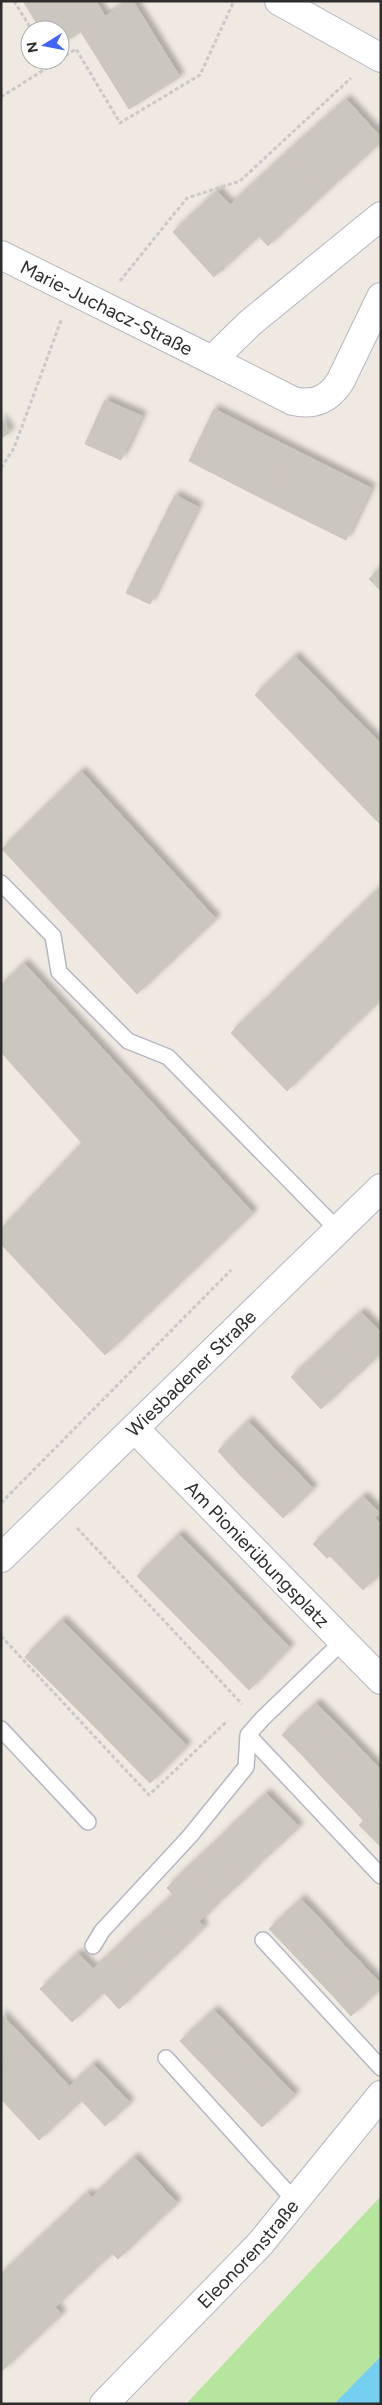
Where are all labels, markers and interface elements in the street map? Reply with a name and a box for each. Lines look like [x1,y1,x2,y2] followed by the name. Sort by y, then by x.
[20,20,70,70] north arrow
[23,40,42,54] text: N
[16,255,196,361] street label: Marie-Juchacz-Straße
[121,1305,261,1442] street label: Wiesbadener Straße
[180,1476,334,1633] street label: Am Pionierübungsplatz
[193,2195,303,2313] street label: Eleonorenstraße

